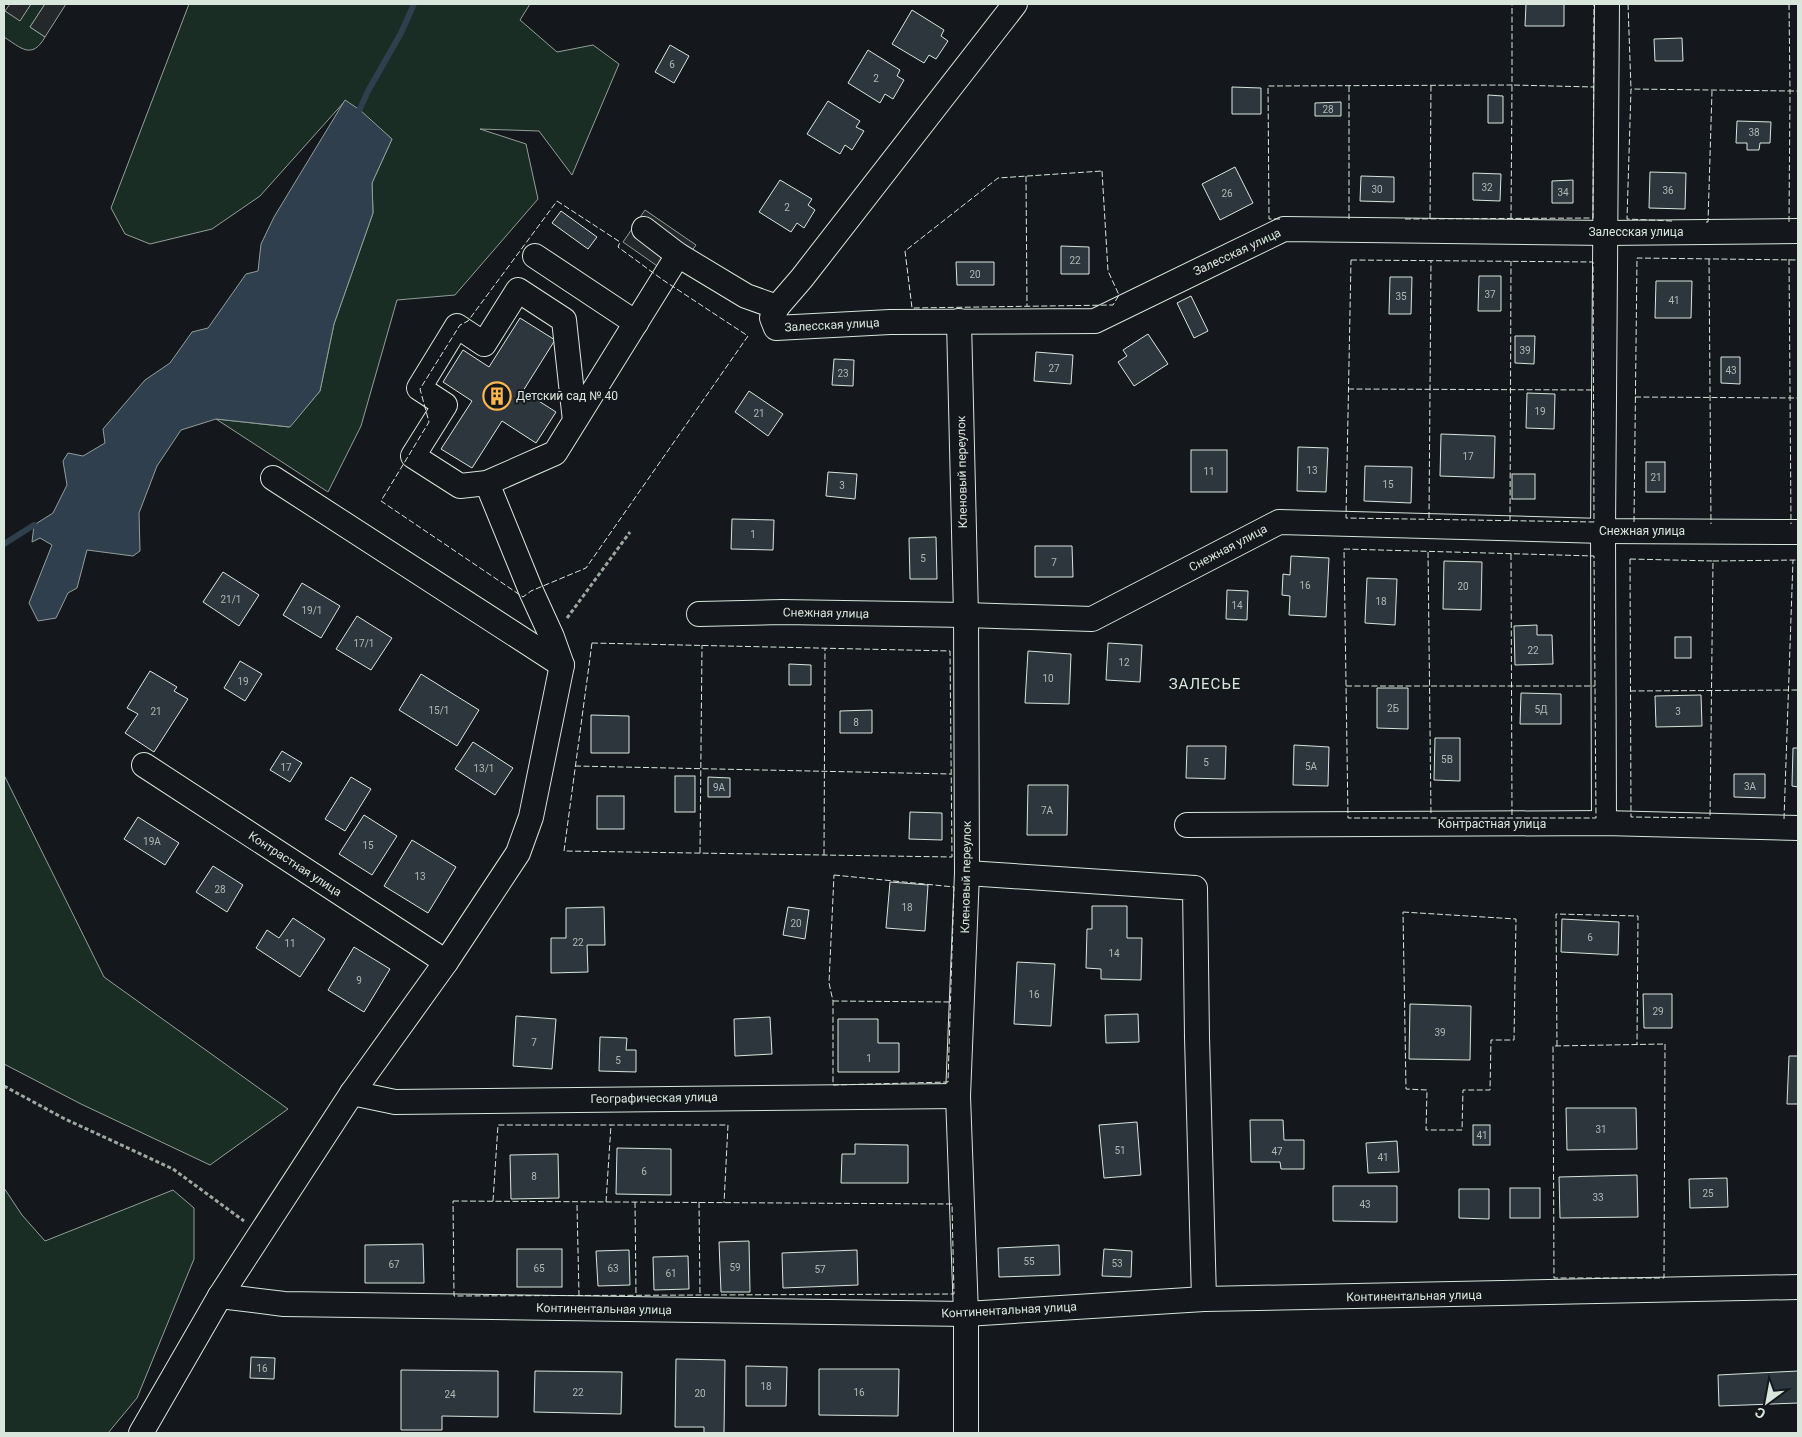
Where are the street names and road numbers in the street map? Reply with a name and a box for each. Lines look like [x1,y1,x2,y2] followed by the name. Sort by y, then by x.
[1588,225,1684,239] street label: Залесская улица
[1191,226,1283,278] street label: Залесская улица
[784,316,880,334] street label: Залесская улица
[954,415,970,529] street label: Кленовый переулок
[1187,522,1269,574] street label: Снежная улица
[1599,524,1685,538] street label: Снежная улица
[783,605,869,621] street label: Снежная улица
[1438,817,1546,831] street label: Контрастная улица
[958,820,974,934] street label: Кленовый переулок
[246,829,344,899] street label: Контрастная улица
[590,1090,718,1106] street label: Географическая улица
[1346,1288,1482,1304] street label: Континентальная улица
[941,1299,1077,1321] street label: Континентальная улица
[536,1301,672,1317] street label: Континентальная улица

